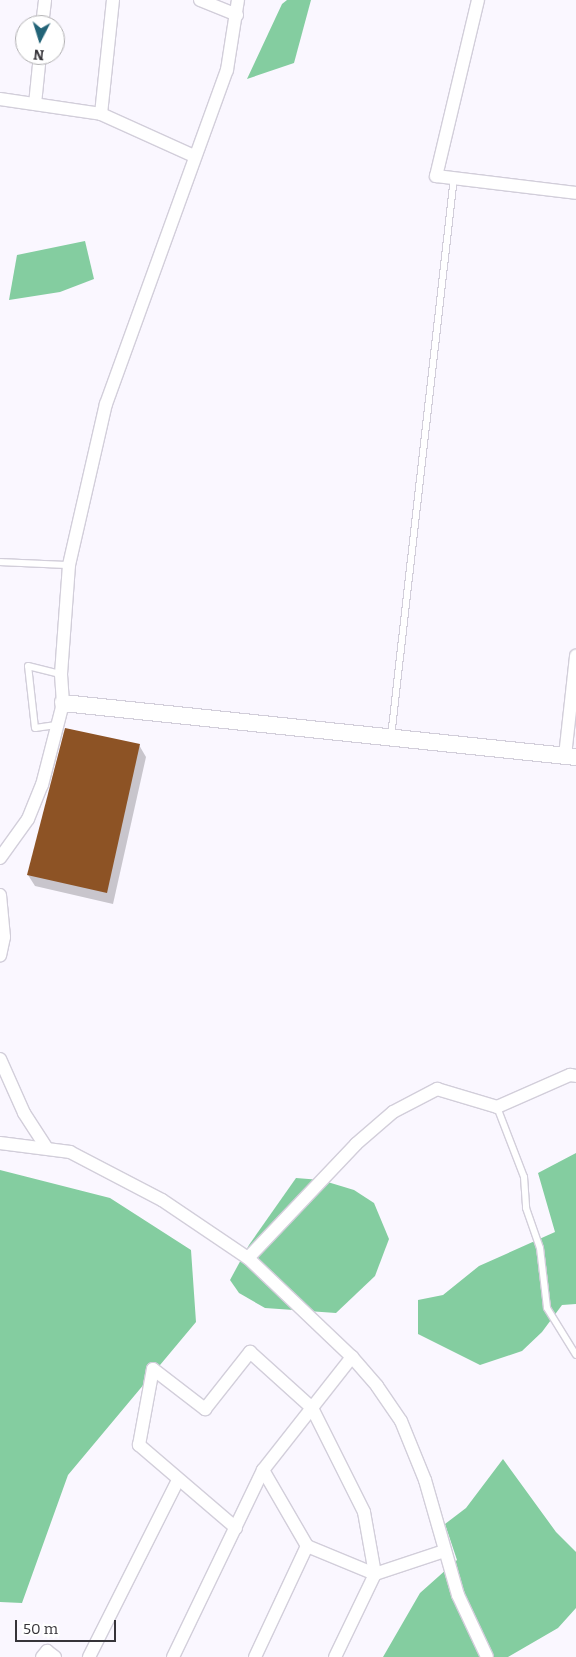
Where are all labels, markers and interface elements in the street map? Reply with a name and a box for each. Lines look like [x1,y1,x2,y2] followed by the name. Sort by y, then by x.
[15,15,65,65] north arrow
[33,46,45,63] text: N
[18,1610,119,1642] scale bar
[23,1620,58,1638] text: 50 m

